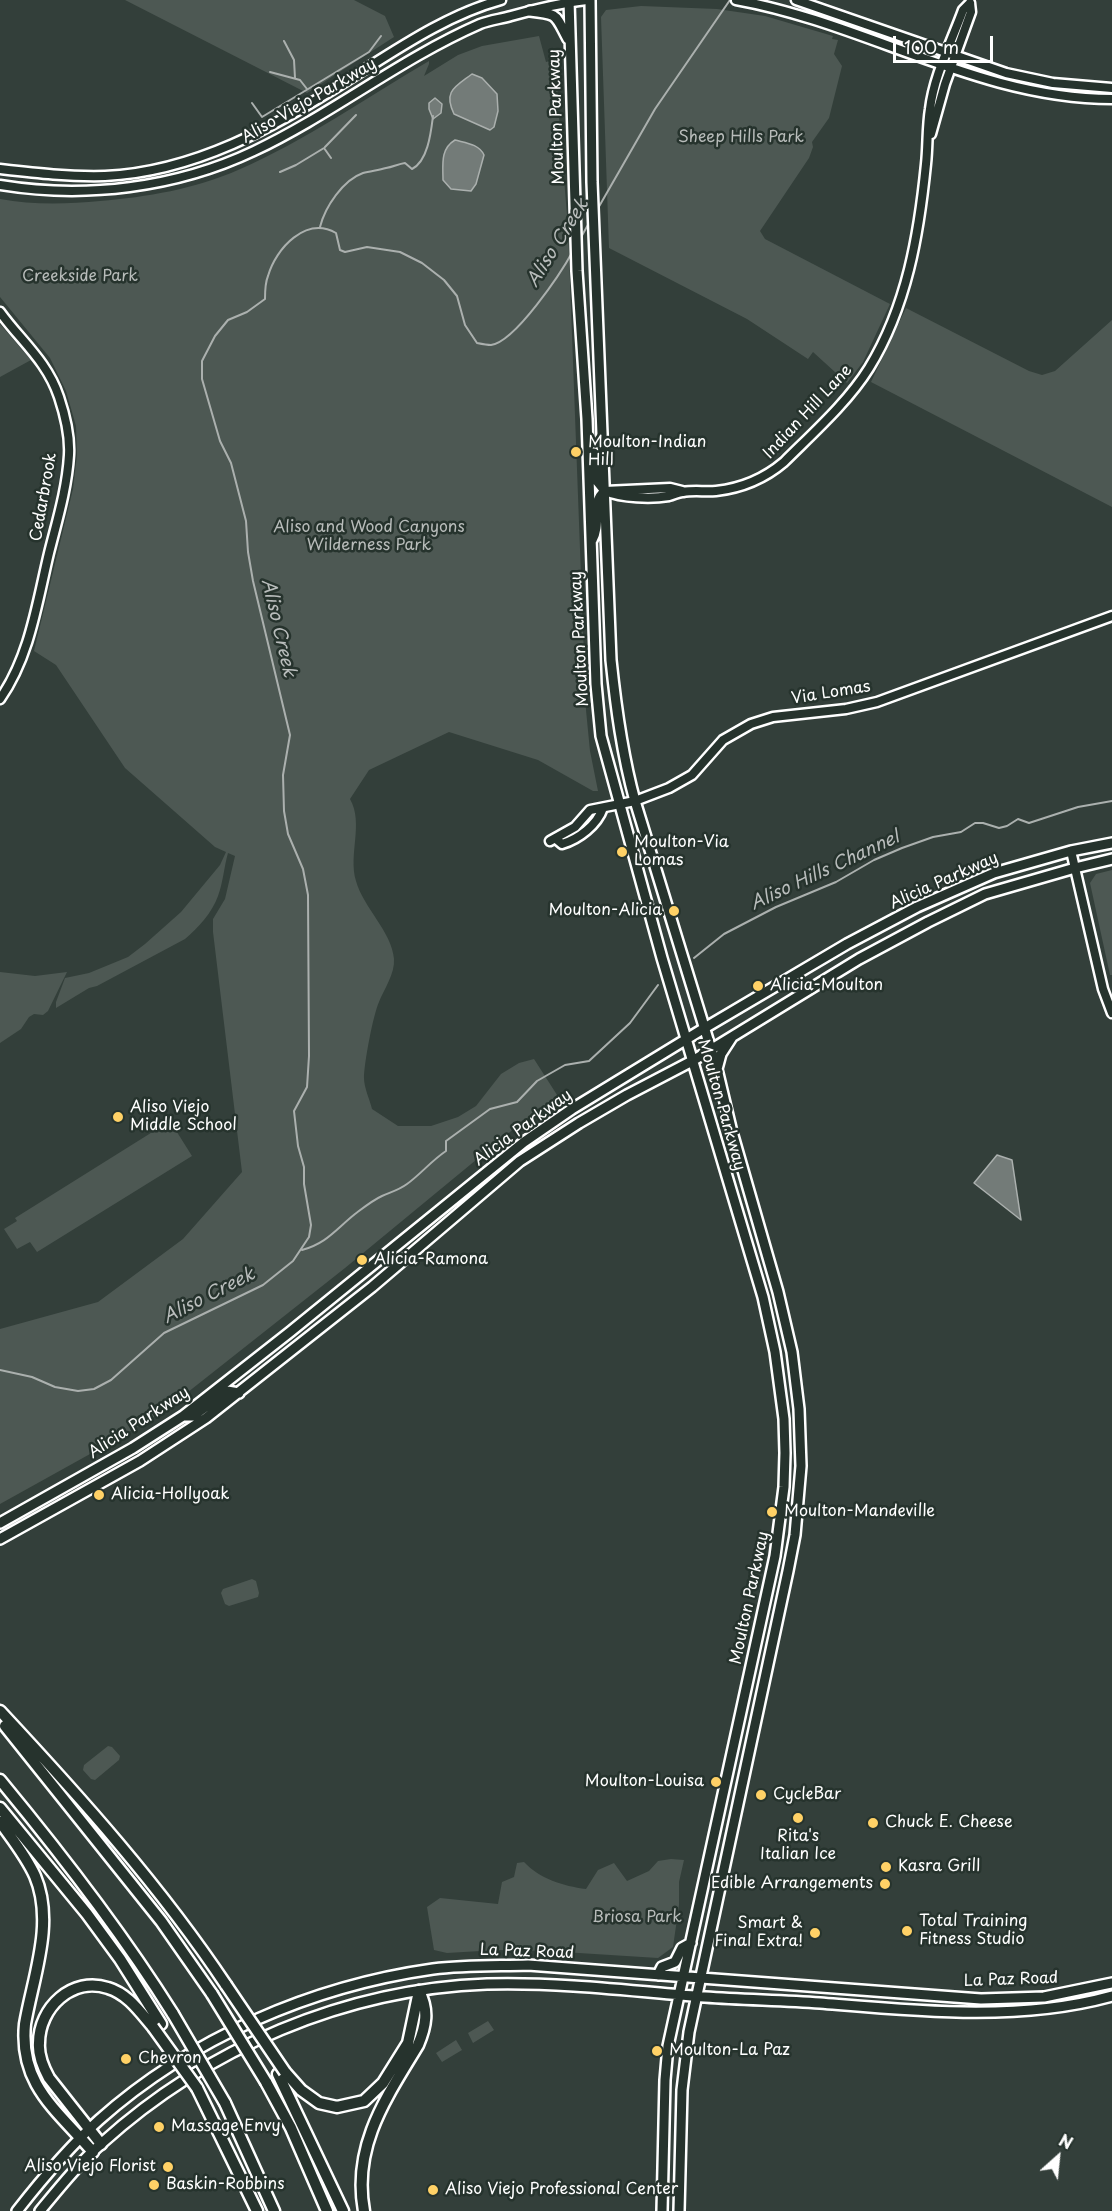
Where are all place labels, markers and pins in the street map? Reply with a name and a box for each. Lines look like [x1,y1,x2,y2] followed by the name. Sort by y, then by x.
[588,433,706,471] place label: Moulton-Indian Hill
[569,445,583,459] marker: Moulton-Indian Hill
[634,833,729,871] place label: Moulton-Via Lomas
[615,845,629,859] marker: Moulton-Via Lomas
[548,901,662,921] place label: Moulton-Alicia
[667,904,681,918] marker: Moulton-Alicia
[770,976,883,996] place label: Alicia-Moulton
[751,979,765,993] marker: Alicia-Moulton
[130,1098,237,1136] place label: Aliso Viejo Middle School
[111,1110,125,1124] marker: Aliso Viejo Middle School
[374,1250,488,1270] place label: Alicia-Ramona
[355,1253,369,1267] marker: Alicia-Ramona
[111,1485,229,1505] place label: Alicia-Hollyoak
[92,1488,106,1502] marker: Alicia-Hollyoak
[784,1502,935,1522] place label: Moulton-Mandeville
[765,1505,779,1519] marker: Moulton-Mandeville
[585,1772,704,1792] place label: Moulton-Louisa
[709,1775,723,1789] marker: Moulton-Louisa
[773,1785,841,1805] place label: CycleBar
[754,1788,768,1802] marker: CycleBar
[791,1811,805,1825] marker: Rita's Italian Ice
[885,1813,1013,1833] place label: Chuck E. Cheese
[866,1816,880,1830] marker: Chuck E. Cheese
[760,1827,836,1865] place label: Rita's Italian Ice
[898,1857,980,1877] place label: Kasra Grill
[879,1860,893,1874] marker: Kasra Grill
[711,1874,873,1894] place label: Edible Arrangements
[878,1877,892,1891] marker: Edible Arrangements
[919,1912,1028,1950] place label: Total Training Fitness Studio
[714,1914,803,1952] place label: Smart & Final Extra!
[900,1924,914,1938] marker: Total Training Fitness Studio
[808,1926,822,1940] marker: Smart & Final Extra!
[669,2041,790,2061] place label: Moulton-La Paz
[650,2044,664,2058] marker: Moulton-La Paz
[138,2049,202,2069] place label: Chevron
[119,2052,133,2066] marker: Chevron
[171,2117,281,2137] place label: Massage Envy
[152,2120,166,2134] marker: Massage Envy
[24,2157,156,2177] place label: Aliso Viejo Florist
[161,2160,175,2174] marker: Aliso Viejo Florist
[166,2175,284,2195] place label: Baskin-Robbins
[147,2178,161,2192] marker: Baskin-Robbins
[445,2180,678,2200] place label: Aliso Viejo Professional Center
[426,2183,440,2197] marker: Aliso Viejo Professional Center

